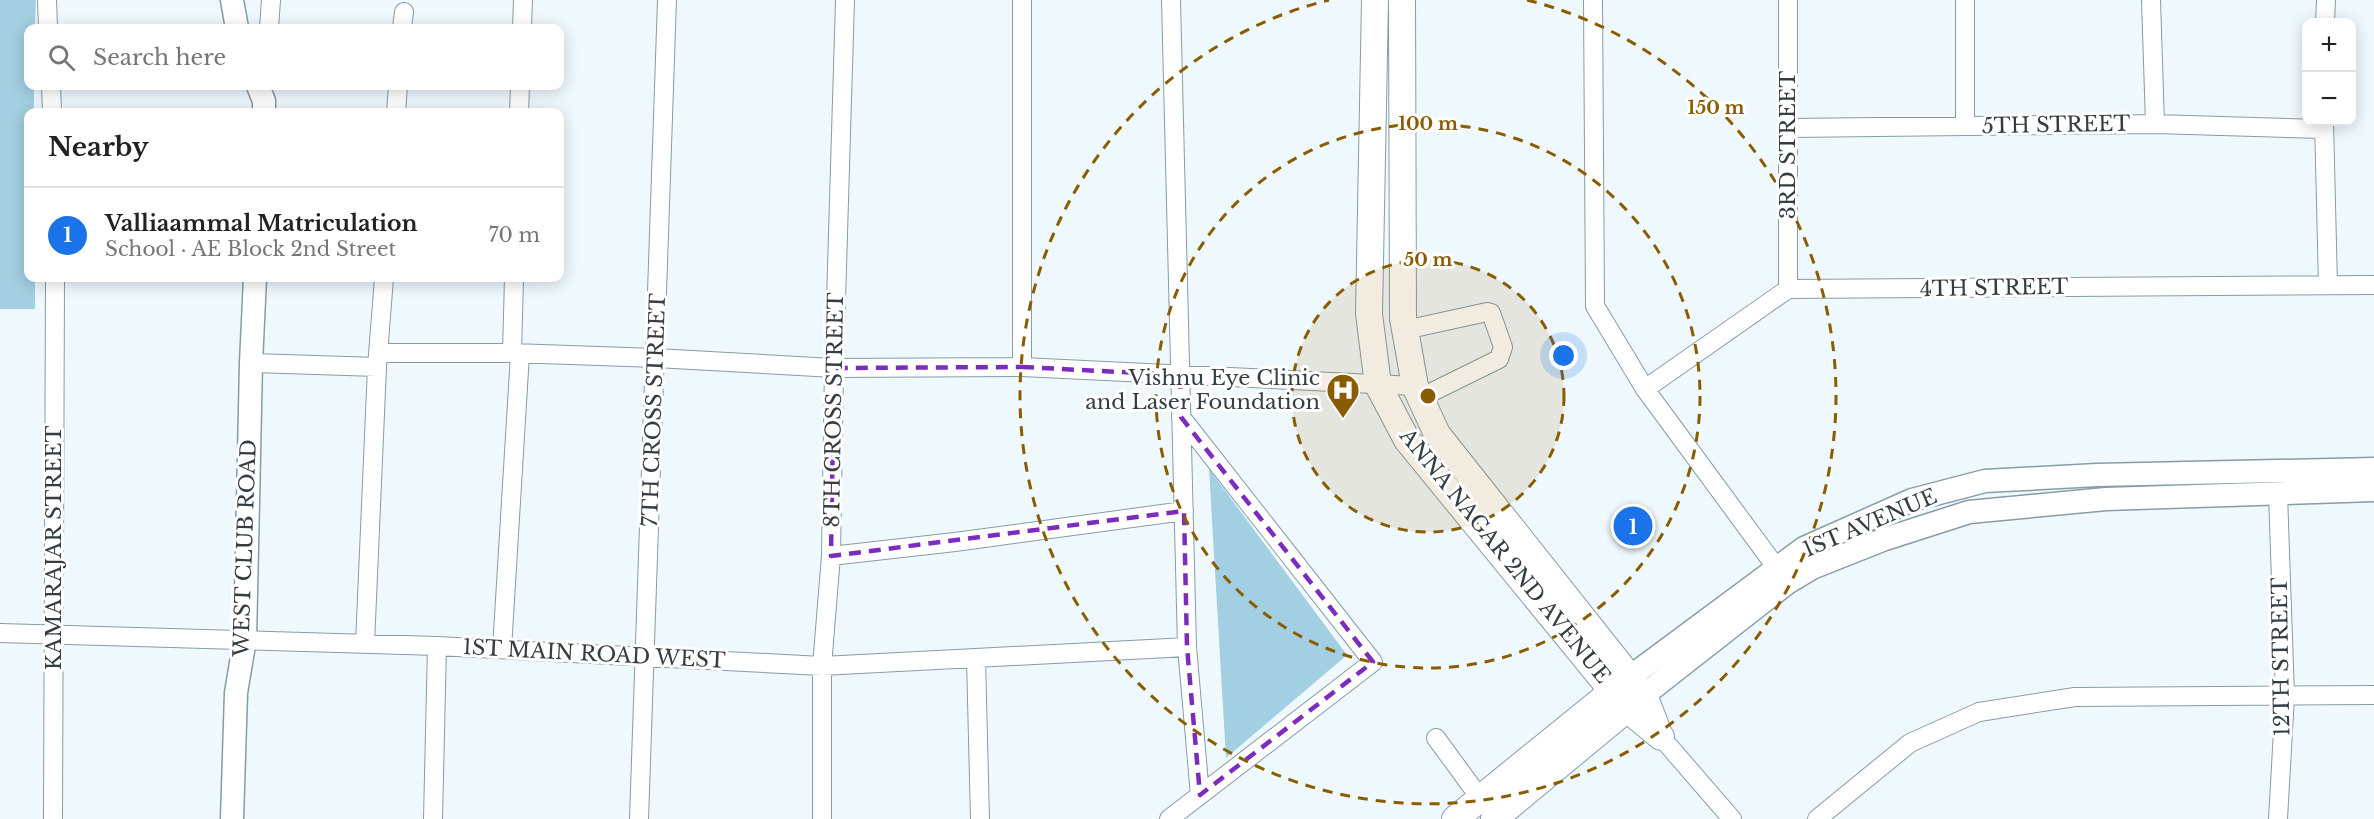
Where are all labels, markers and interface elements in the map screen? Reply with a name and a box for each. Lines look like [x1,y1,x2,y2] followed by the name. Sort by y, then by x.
[2302,18,2356,126] map controls
[2302,18,2356,72] button: +
[24,24,564,90] search box
[45,41,78,74] icon: search
[93,44,226,71] text: Search here
[1775,71,1801,219] street label: 3RD STREET
[2302,72,2356,126] button: −
[1688,97,1745,119] text: 150 m
[1982,111,2131,139] street label: 5TH STREET
[1398,113,1458,135] text: 100 m
[48,131,149,163] text: Nearby
[105,210,418,237] text: Valliaammal Matriculation
[63,223,72,247] text: 1
[488,223,540,247] text: 70 m
[105,237,396,261] text: School · AE Block 2nd Street
[1404,249,1453,271] text: 50 m
[1920,274,2069,302] street label: 4TH STREET
[819,292,849,528] street label: 8TH CROSS STREET
[637,293,671,527] street label: 7TH CROSS STREET
[1549,341,1578,370] your location
[1085,365,1320,415] place label: Vishnu Eye Clinic and Laser Foundation
[1325,372,1361,419] hospital icon: Vishnu Eye Clinic and Laser Foundation
[1418,386,1438,406] centre of rings
[1394,423,1616,689] street label: ANNA NAGAR 2ND AVENUE
[41,426,67,670] street label: KAMARAJAR STREET
[228,439,262,658] street label: WEST CLUB ROAD
[1799,483,1941,563] street label: 1ST AVENUE
[1614,504,1652,548] pin: 1
[2267,577,2295,737] street label: 12TH STREET
[462,634,726,674] street label: 1ST MAIN ROAD WEST

